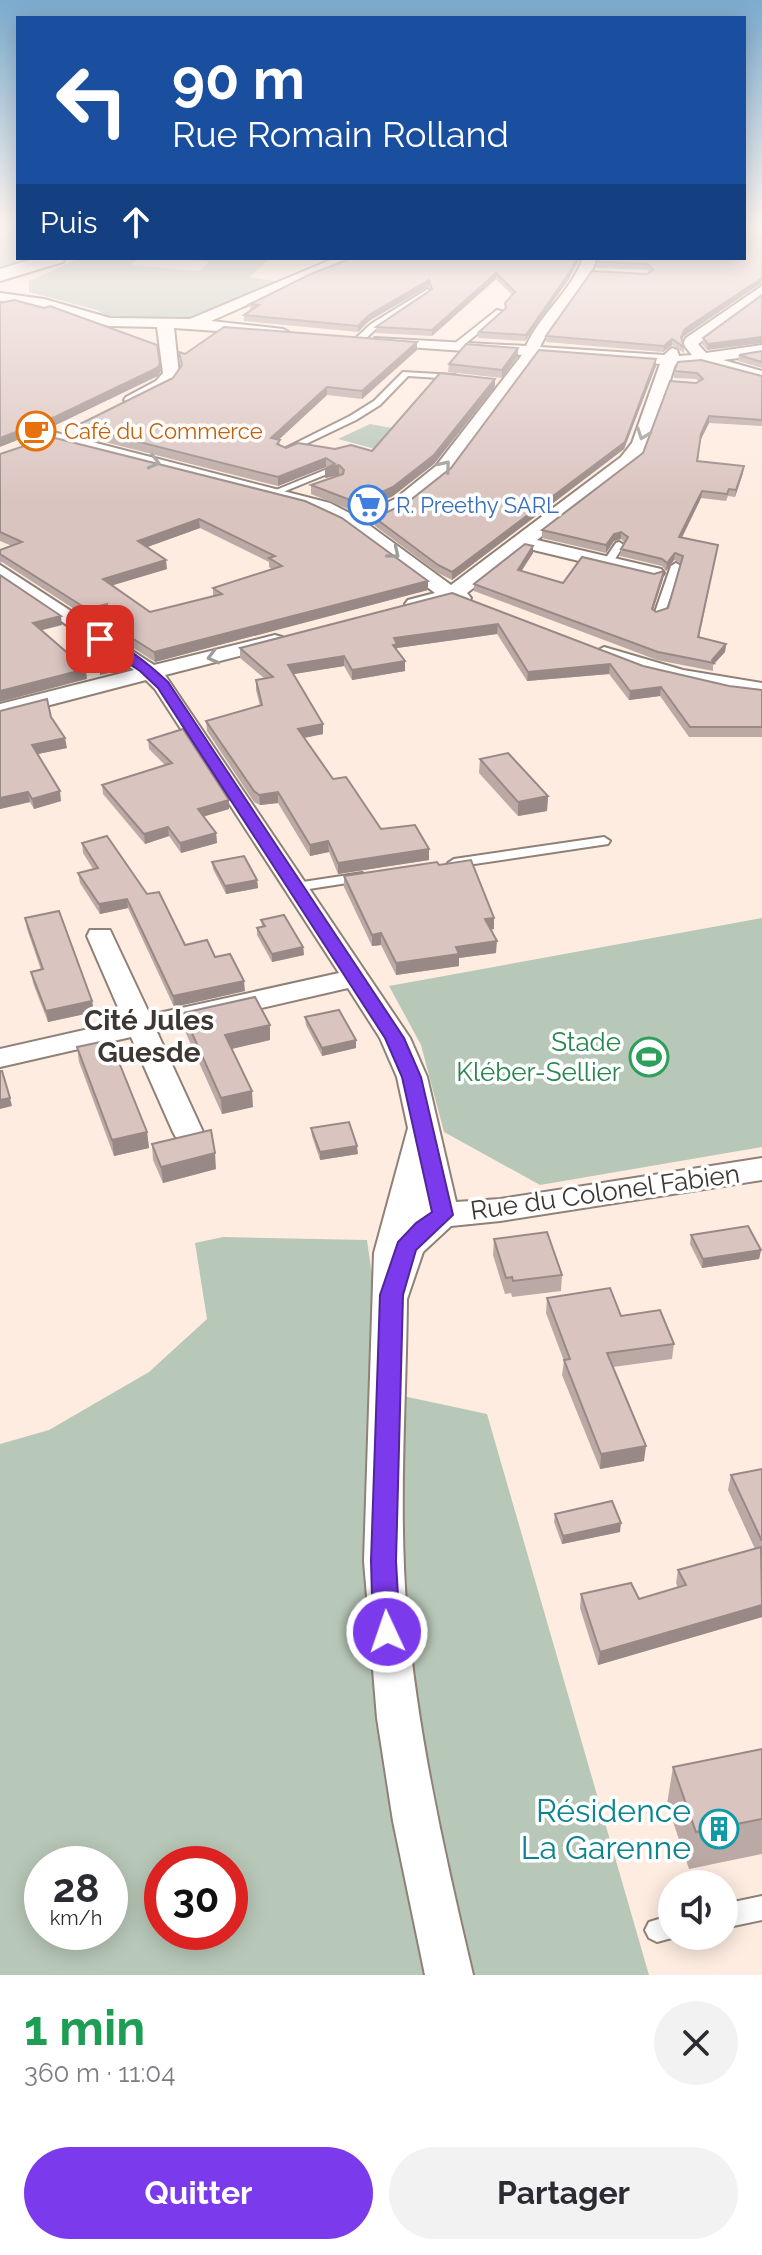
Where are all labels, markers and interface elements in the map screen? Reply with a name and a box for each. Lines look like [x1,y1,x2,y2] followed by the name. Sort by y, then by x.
[172,46,305,112] text: 90 m
[40,48,144,152] icon: left
[172,113,509,155] text: Rue Romain Rolland
[114,200,158,244] icon: ahead
[40,205,98,240] text: Puis
[15,410,57,452] cafe icon: Café du Commerce
[64,418,263,444] place label: Café du Commerce
[637,426,653,440] one-way arrow
[147,452,161,469] one-way arrow
[435,461,450,476] one-way arrow
[347,484,389,526] supermarket icon: R. Preethy SARL
[396,492,559,518] place label: R. Preethy SARL
[385,543,399,558] one-way arrow
[66,605,134,673] pin
[78,617,122,661] icon: arrive
[206,648,220,665] one-way arrow
[84,1004,214,1069] district label: Cité Jules Guesde
[456,1027,621,1087] place label: Stade Kléber-Sellier
[628,1036,670,1078] sports icon: Stade Kléber-Sellier
[468,1158,742,1226] street label: Rue du Colonel Fabien
[345,1590,429,1674] position arrow
[521,1792,691,1866] place label: Résidence La Garenne
[698,1808,740,1850] building icon: Résidence La Garenne
[144,1846,248,1950] speed limit sign: 30
[53,1864,99,1911] text: 28
[658,1870,738,1950] map controls
[658,1870,738,1950] button: sound
[50,1906,102,1930] text: km/h
[24,2000,145,2056] text: 1 min
[654,2001,738,2085] button: close
[24,2058,175,2088] text: 360 m · 11:04
[24,2147,373,2239] button: Quitter
[389,2147,738,2239] button: Partager

